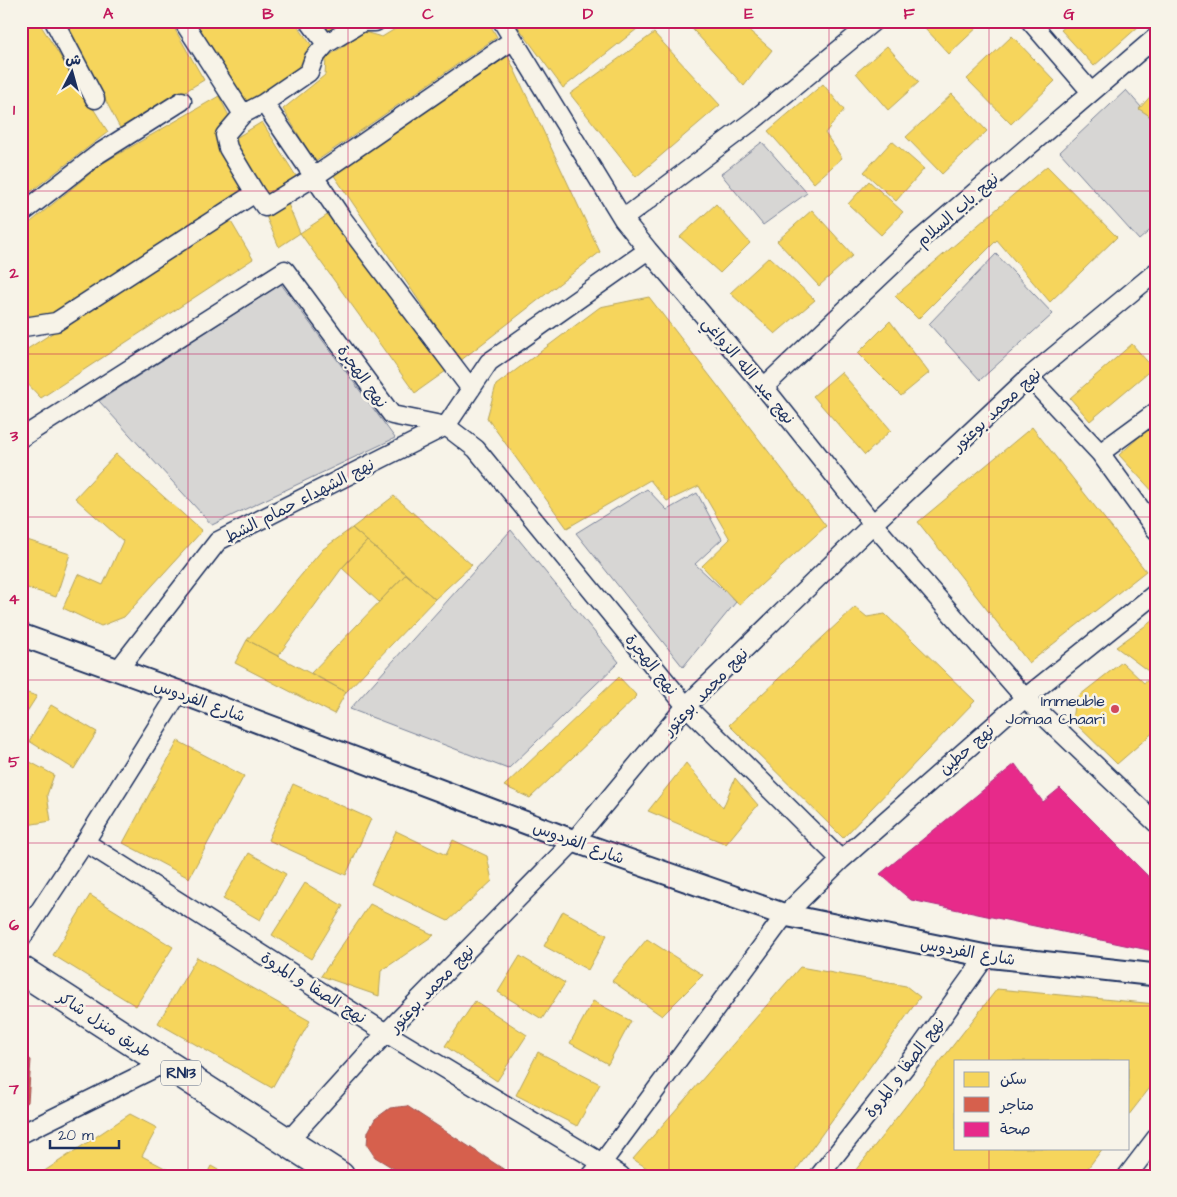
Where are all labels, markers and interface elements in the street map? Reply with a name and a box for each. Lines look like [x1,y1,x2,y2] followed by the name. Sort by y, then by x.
[103,3,114,25] text: A
[262,3,274,25] text: B
[422,3,434,25] text: C
[583,3,594,25] text: D
[744,3,754,25] text: E
[903,3,915,25] text: F
[1063,3,1075,25] text: G
[48,48,98,98] north arrow
[65,49,82,71] text: ش
[13,99,16,121] text: 1
[912,168,1004,252] street label: نهج باب السلام
[8,262,19,284] text: 2
[695,312,800,431] street label: نهج عبد الله الزواغي
[332,341,392,412] street label: نهج الهجرة
[946,363,1046,458] street label: نهج محمد بوعتور
[9,425,19,447] text: 3
[221,454,379,549] street label: نهج الشهداء حمام الشط
[9,588,20,610] text: 4
[620,629,683,700] street label: نهج الهجرة
[657,643,753,742] street label: نهج محمد بوعتور
[151,674,248,728] street label: شارع الفردوس
[1006,690,1106,730] place label: Immeuble Jomaa Chaari
[1109,703,1121,715] marker: Immeuble Jomaa Chaari
[934,719,999,780] street label: نهج حطين
[8,751,20,773] text: 5
[530,816,627,870] street label: شارع الفردوس
[9,914,19,936] text: 6
[919,933,1017,971] street label: شارع الفردوس
[383,940,479,1039] street label: نهج محمد بوعتور
[257,947,370,1029] street label: نهج الصفا و المروة
[52,985,155,1063] street label: طريق منزل شاكر
[860,1013,950,1122] street label: نهج الصفا و المروة
[161,1060,201,1086] road number: RN13
[954,1060,1130,1150] legend
[1000,1069,1027,1090] text: سكن
[8,1078,19,1100] text: 7
[998,1095,1034,1116] text: متاجر
[50,1117,119,1149] scale bar
[1000,1119,1031,1140] text: صحة
[58,1125,94,1146] text: 20 m

